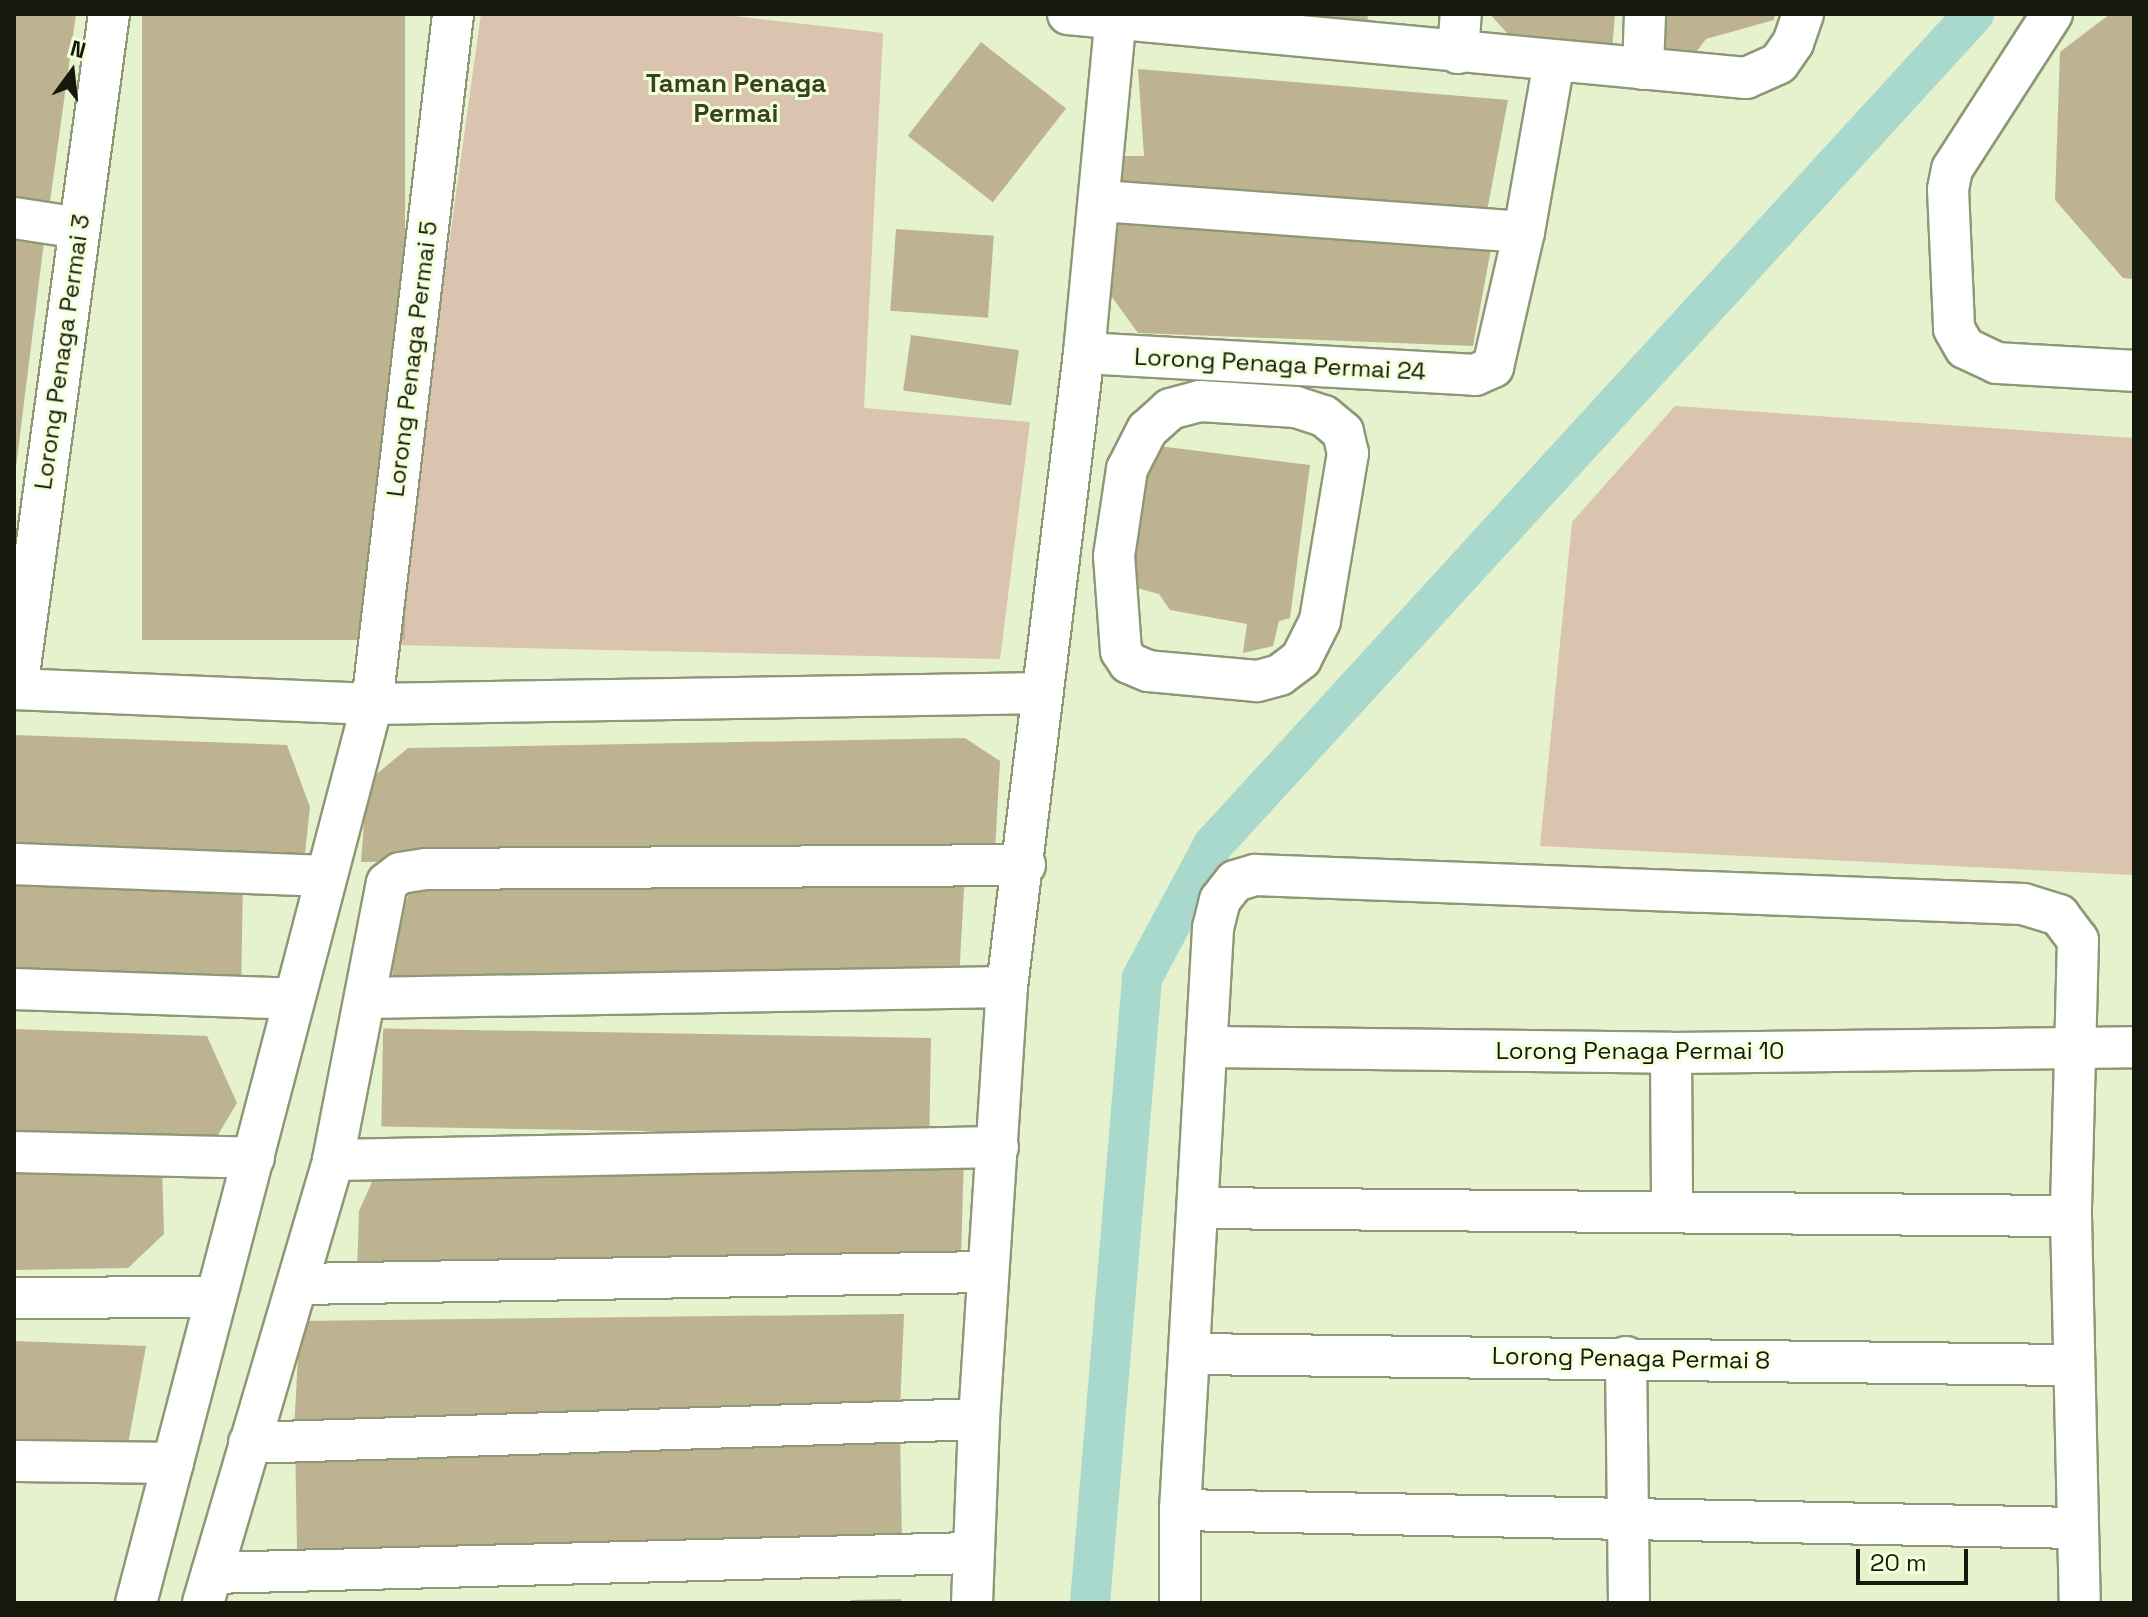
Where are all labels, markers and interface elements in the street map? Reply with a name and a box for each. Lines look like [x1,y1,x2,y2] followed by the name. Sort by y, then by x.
[32,32,112,112] north arrow
[67,33,89,64] text: N
[646,68,826,130] district label: Taman Penaga Permai
[28,213,96,491] street label: Lorong Penaga Permai 3
[381,220,443,498] street label: Lorong Penaga Permai 5
[1133,342,1427,386] street label: Lorong Penaga Permai 24
[1496,1037,1784,1065] street label: Lorong Penaga Permai 10
[1492,1341,1770,1375] street label: Lorong Penaga Permai 8
[1860,1533,1972,1583] scale bar
[1870,1547,1927,1578] text: 20 m

